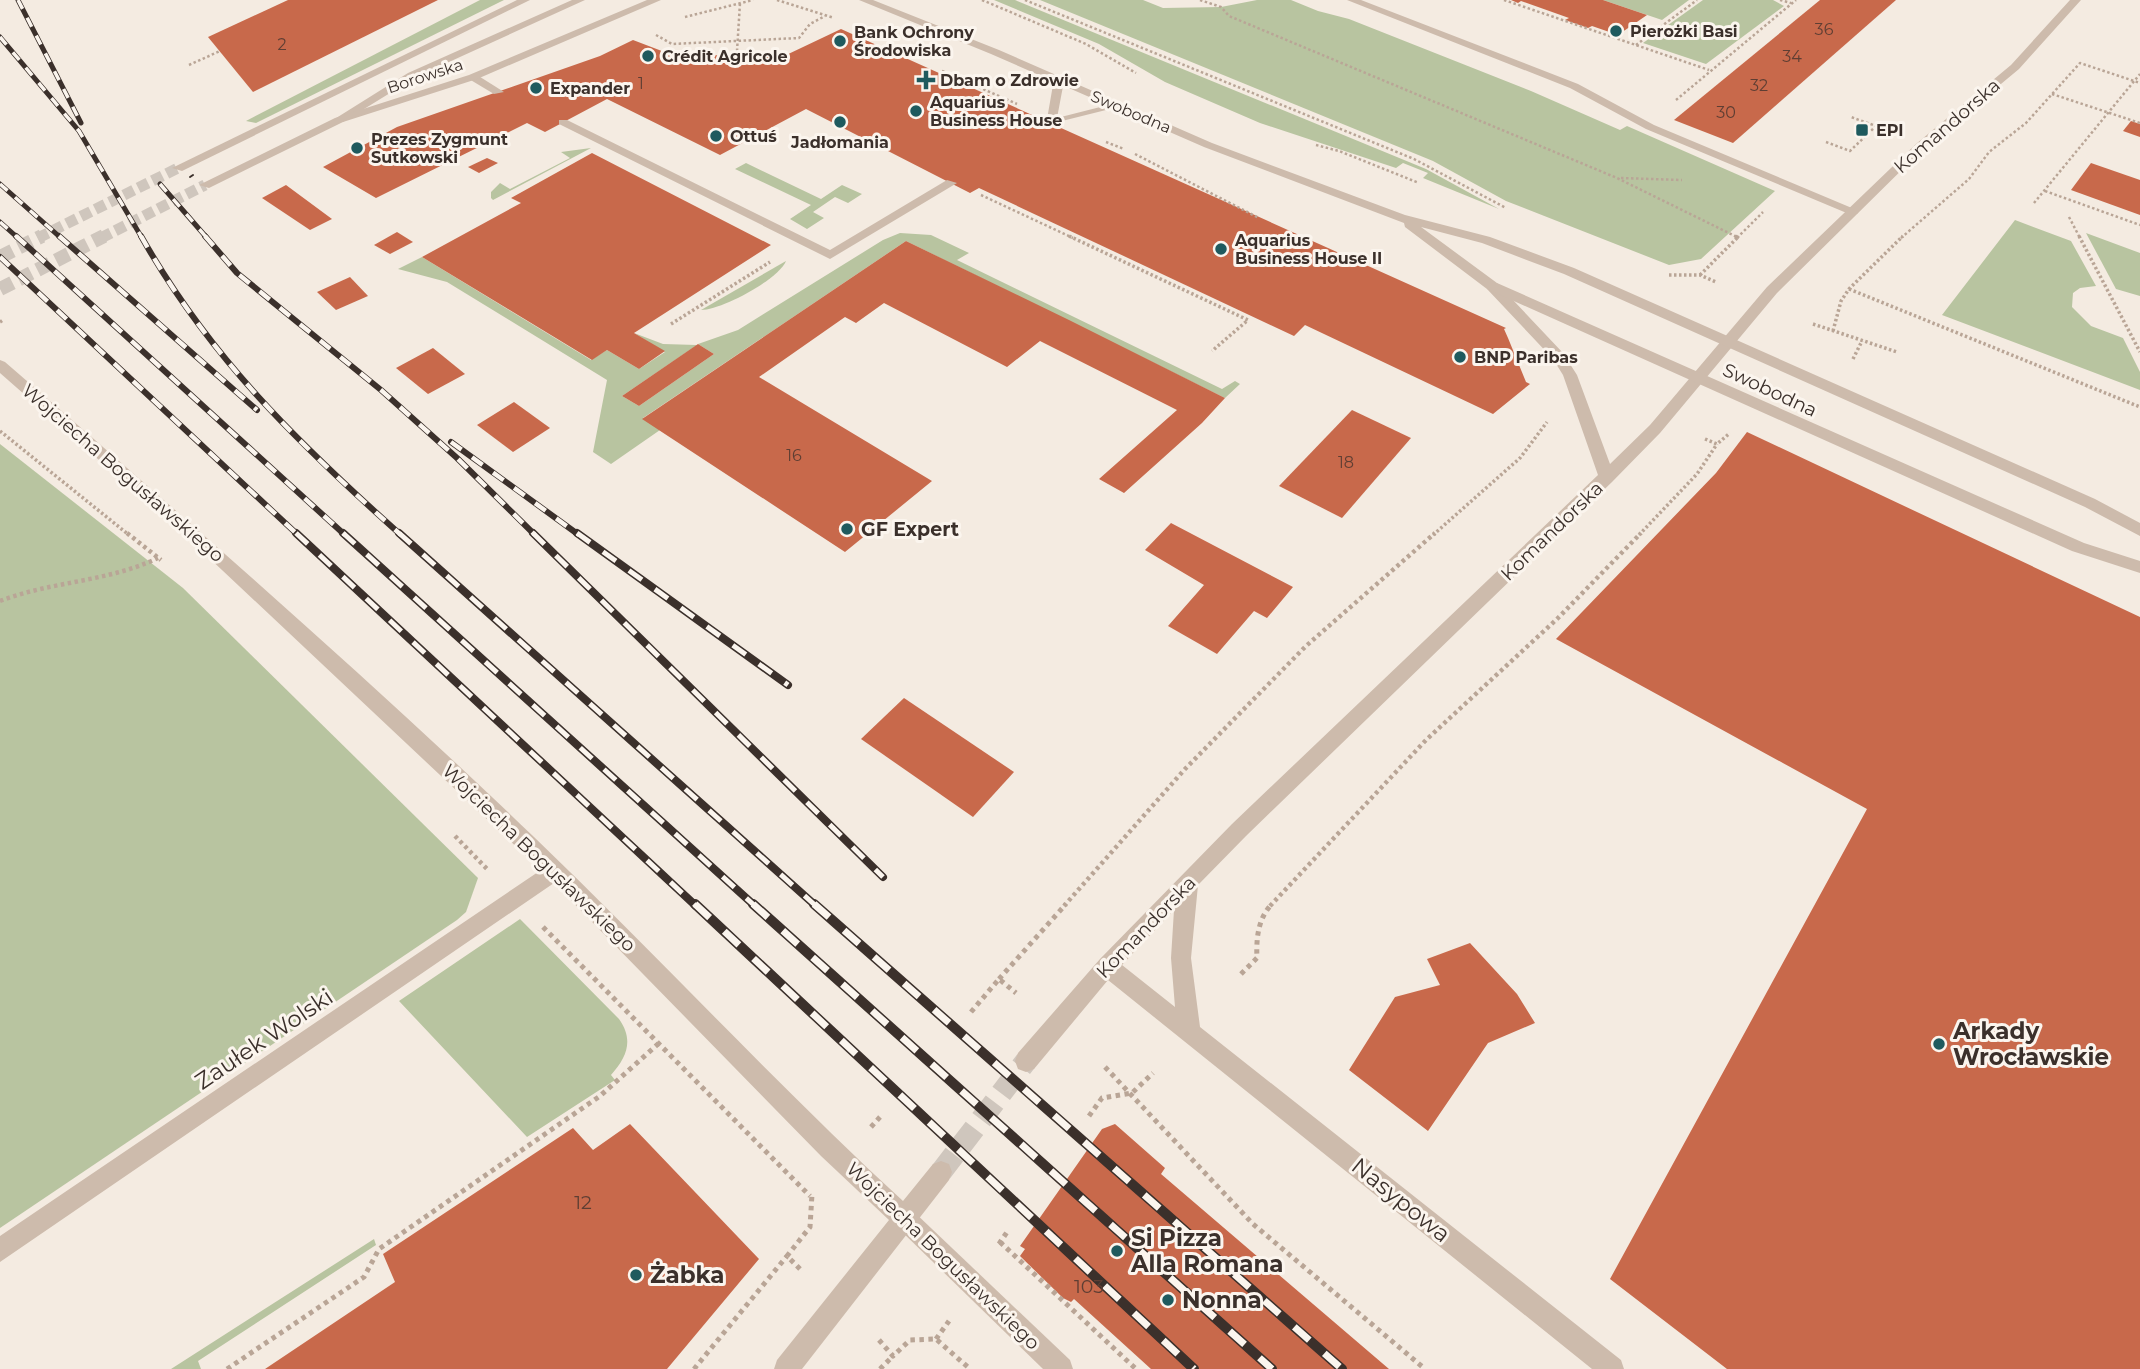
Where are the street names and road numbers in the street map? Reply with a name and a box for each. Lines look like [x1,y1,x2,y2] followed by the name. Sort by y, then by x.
[385,55,465,97] street label: Borowska
[1889,74,2005,178] street label: Komandorska
[1088,87,1174,137] street label: Swobodna
[1719,358,1821,422] street label: Swobodna
[17,379,229,567] street label: Wojciecha Bogusławskiego
[1496,476,1608,586] street label: Komandorska
[437,759,641,957] street label: Wojciecha Bogusławskiego
[1091,871,1201,983] street label: Komandorska
[190,983,338,1095] street label: Zaułek Wolski
[1346,1152,1456,1248] street label: Nasypowa
[841,1157,1045,1355] street label: Wojciecha Bogusławskiego

